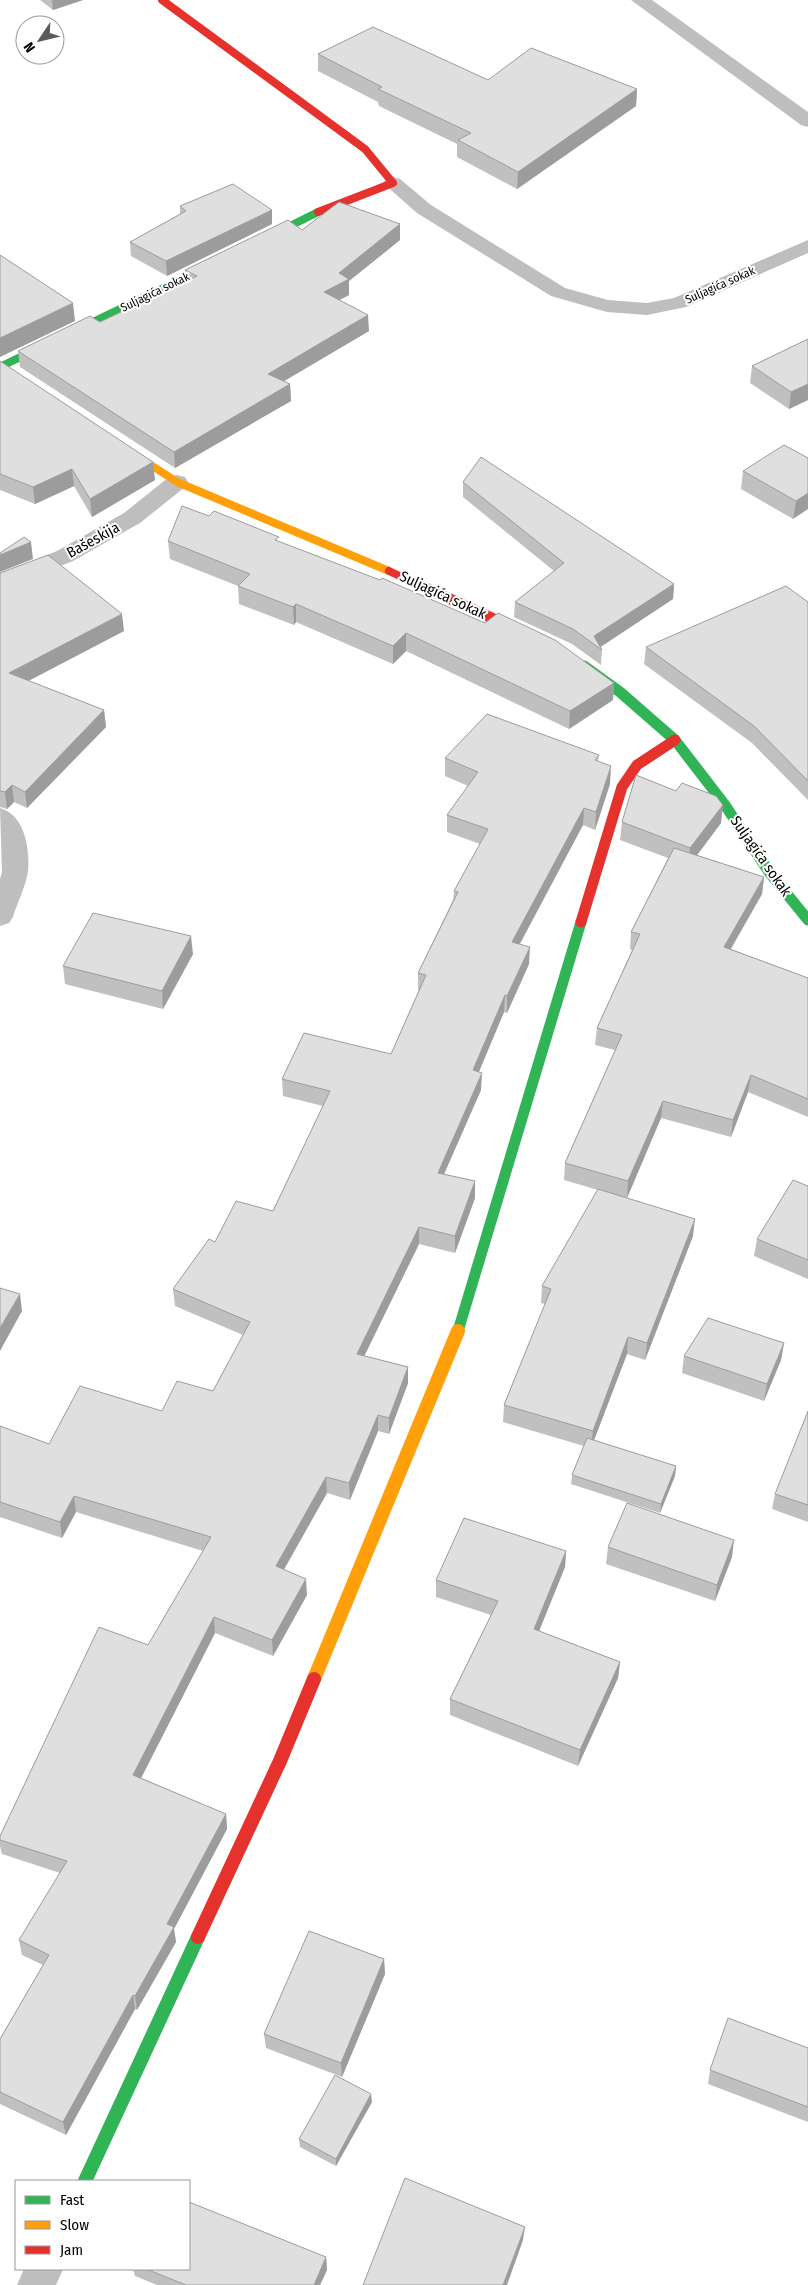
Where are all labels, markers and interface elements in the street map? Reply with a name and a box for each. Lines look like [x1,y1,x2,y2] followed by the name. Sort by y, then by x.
[15,15,65,65] north arrow
[20,39,39,55] text: N
[683,263,757,307] street label: Suljagića sokak
[118,269,192,315] street label: Suljagića sokak
[63,518,123,562] street label: Bašeskija
[397,567,489,623] street label: Suljagića sokak
[727,812,795,900] street label: Suljagića sokak
[15,2180,190,2270] legend
[60,2191,84,2209] text: Fast
[60,2216,89,2234] text: Slow
[60,2241,83,2259] text: Jam

